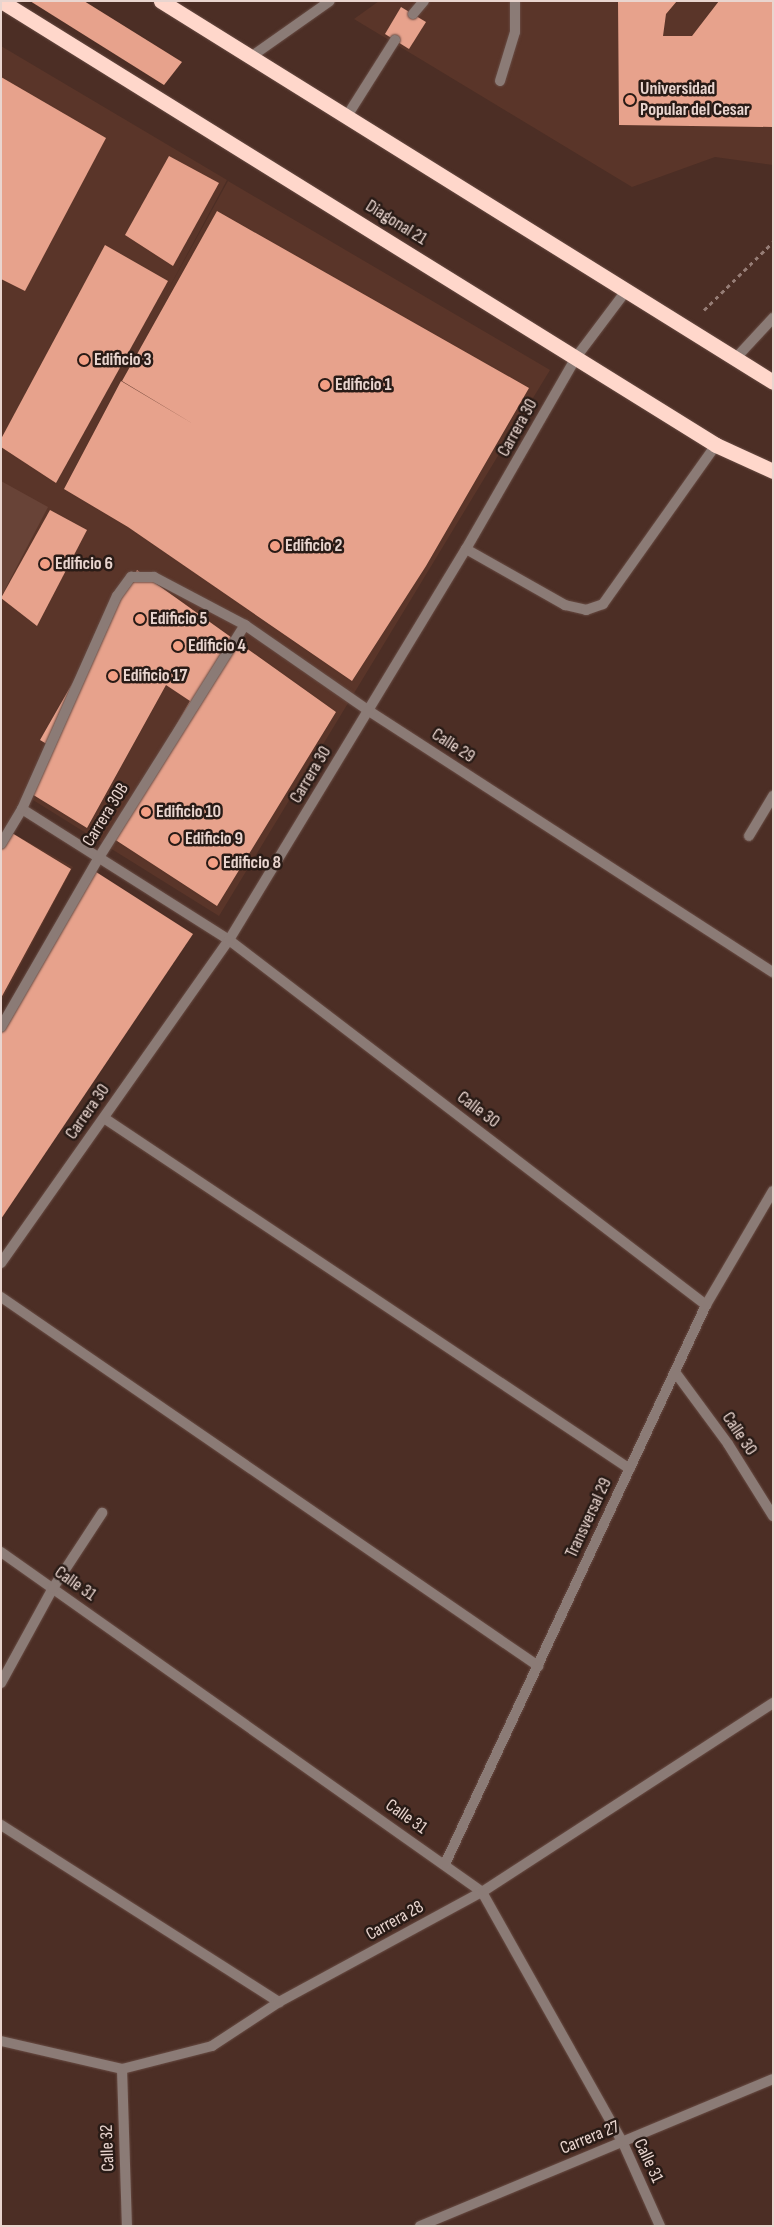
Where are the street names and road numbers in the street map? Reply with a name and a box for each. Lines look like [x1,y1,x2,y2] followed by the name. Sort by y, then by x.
[361,196,431,250] street label: Diagonal 21
[493,395,543,461] street label: Carrera 30
[427,724,479,768] street label: Calle 29
[286,742,336,808] street label: Carrera 30
[78,779,134,851] street label: Carrera 30B
[61,1080,115,1144] street label: Carrera 30
[452,1087,504,1133] street label: Calle 30
[717,1408,761,1460] street label: Calle 30
[561,1475,617,1561] street label: Transversal 29
[50,1562,100,1606] street label: Calle 31
[381,1795,431,1839] street label: Calle 31
[362,1896,428,1946] street label: Carrera 28
[557,2116,623,2160] street label: Carrera 27
[96,2124,120,2172] street label: Calle 32
[628,2136,668,2186] street label: Calle 31

